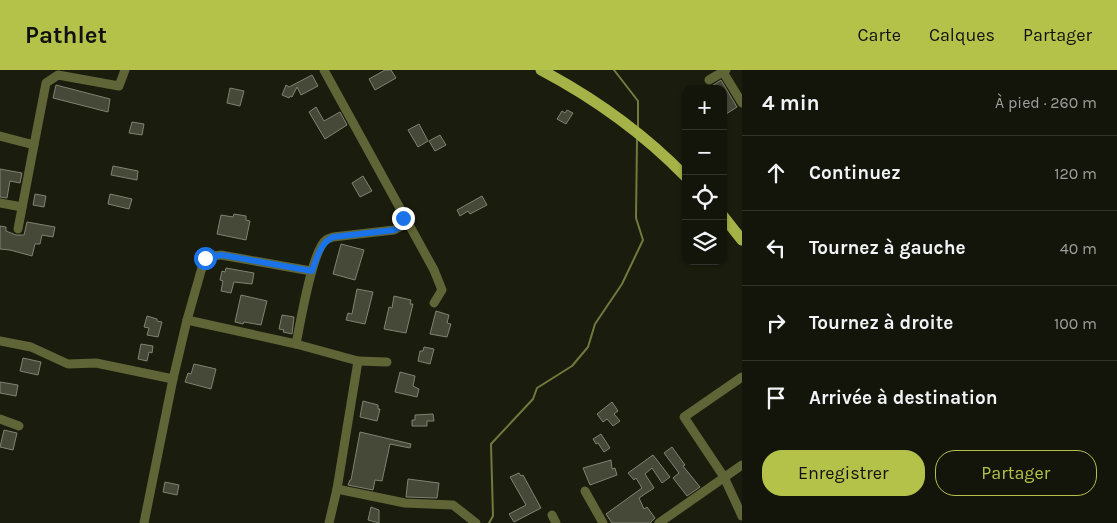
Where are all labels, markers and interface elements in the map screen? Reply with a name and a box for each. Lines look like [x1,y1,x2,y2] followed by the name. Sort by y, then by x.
[25,21,107,49] text: Pathlet
[857,24,901,46] text: Carte
[929,24,995,46] text: Calques
[1023,24,1092,46] text: Partager
[682,85,727,265] map controls
[682,85,727,130] button: +
[762,91,820,115] text: 4 min
[995,93,1097,112] text: À pied · 260 m
[682,130,727,175] button: −
[762,159,790,187] icon: ahead
[809,162,901,184] text: Continuez
[1054,164,1097,183] text: 120 m
[682,175,727,220] button: locate
[392,207,415,230] route end
[682,220,727,265] button: layers
[762,234,790,262] icon: left
[809,237,966,259] text: Tournez à gauche
[1060,239,1097,258] text: 40 m
[194,247,217,270] route start
[762,309,790,337] icon: right
[809,312,953,334] text: Tournez à droite
[1054,314,1097,333] text: 100 m
[762,384,790,412] icon: arrive
[809,387,998,409] text: Arrivée à destination
[762,450,925,496] button: Enregistrer
[935,450,1097,496] button: Partager

